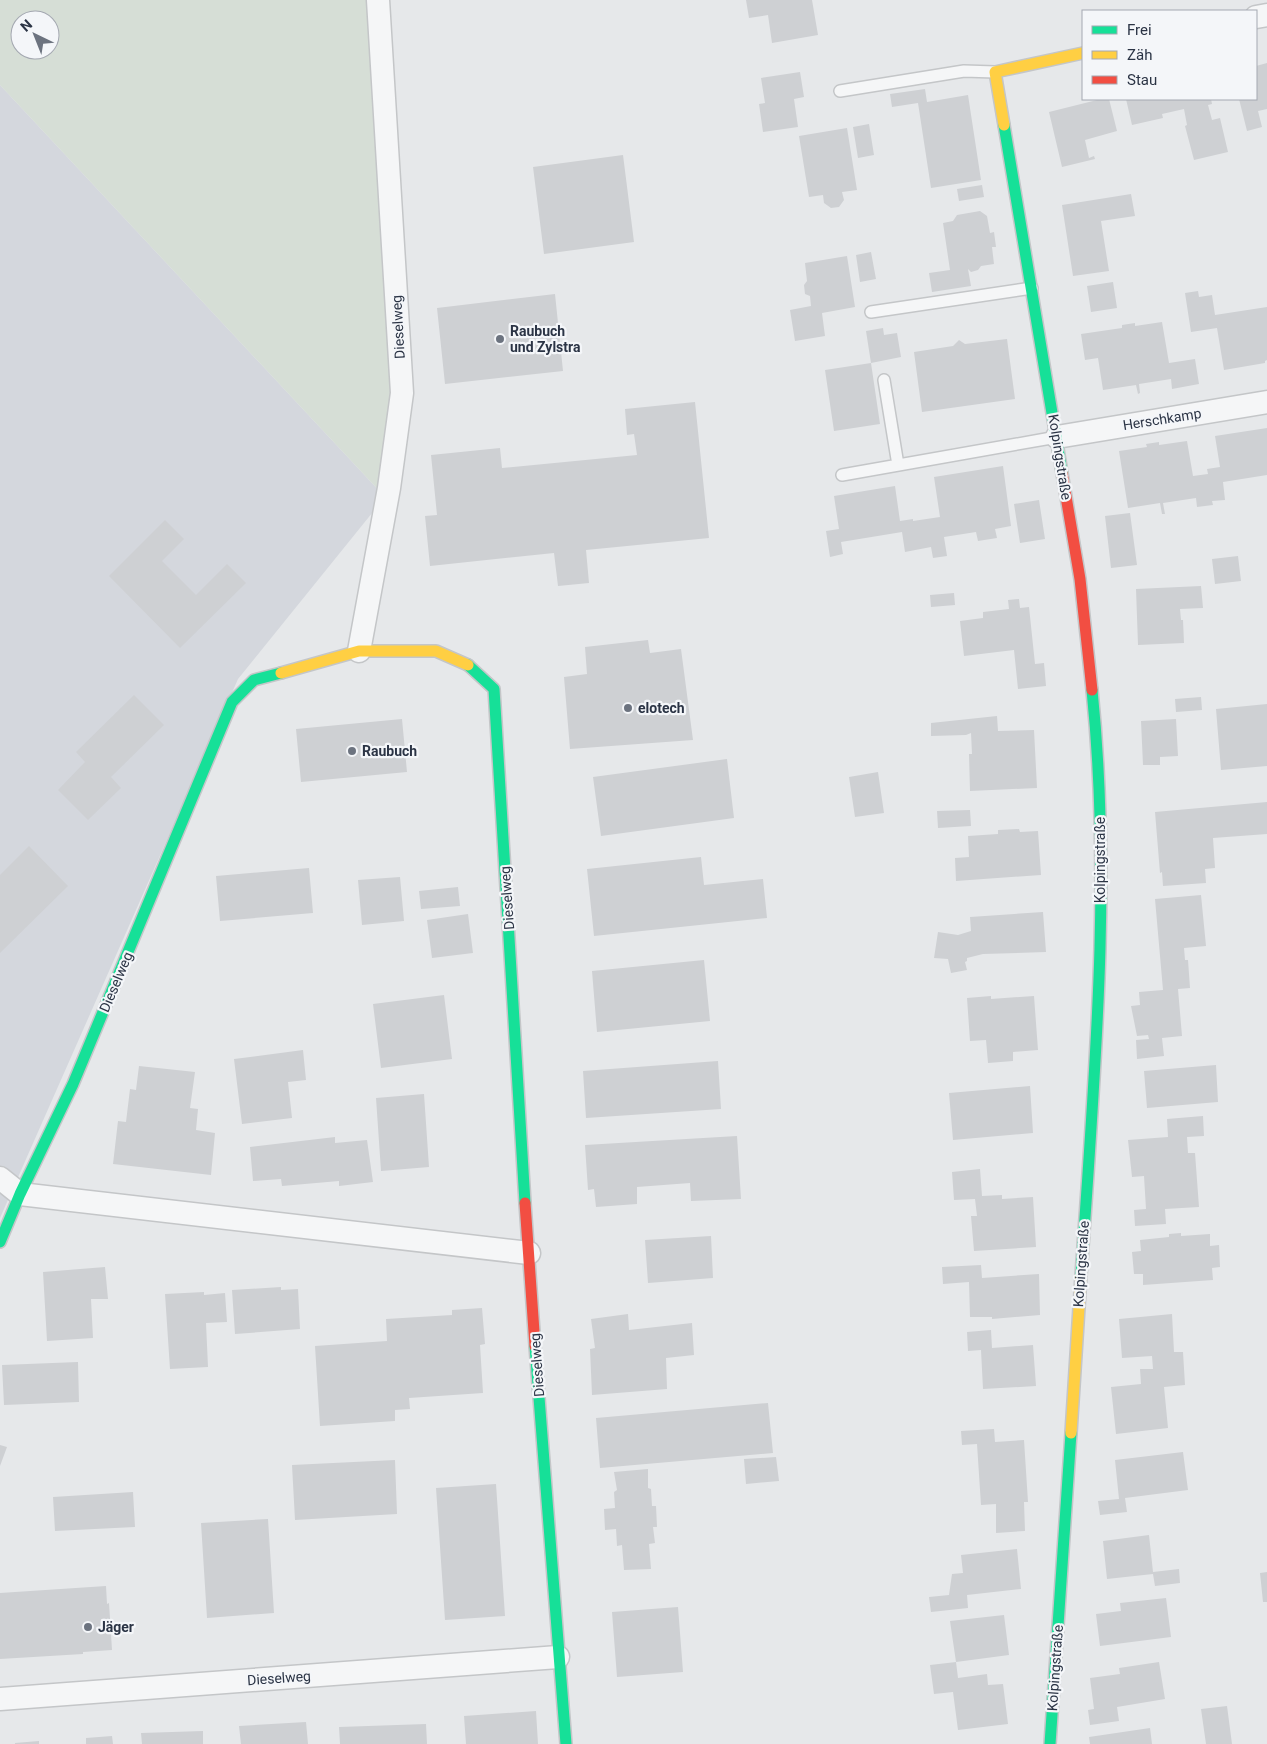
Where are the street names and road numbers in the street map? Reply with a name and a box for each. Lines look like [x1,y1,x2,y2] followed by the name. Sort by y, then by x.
[388,295,408,359] street label: Dieselweg
[1122,405,1203,433] street label: Herschkamp
[1045,413,1075,501] street label: Kolpingstraße
[1092,817,1108,903] street label: Kolpingstraße
[497,866,517,930] street label: Dieselweg
[96,949,136,1015] street label: Dieselweg
[1070,1220,1092,1308] street label: Kolpingstraße
[527,1333,547,1397] street label: Dieselweg
[1044,1624,1066,1712] street label: Kolpingstraße
[247,1668,311,1688] street label: Dieselweg

